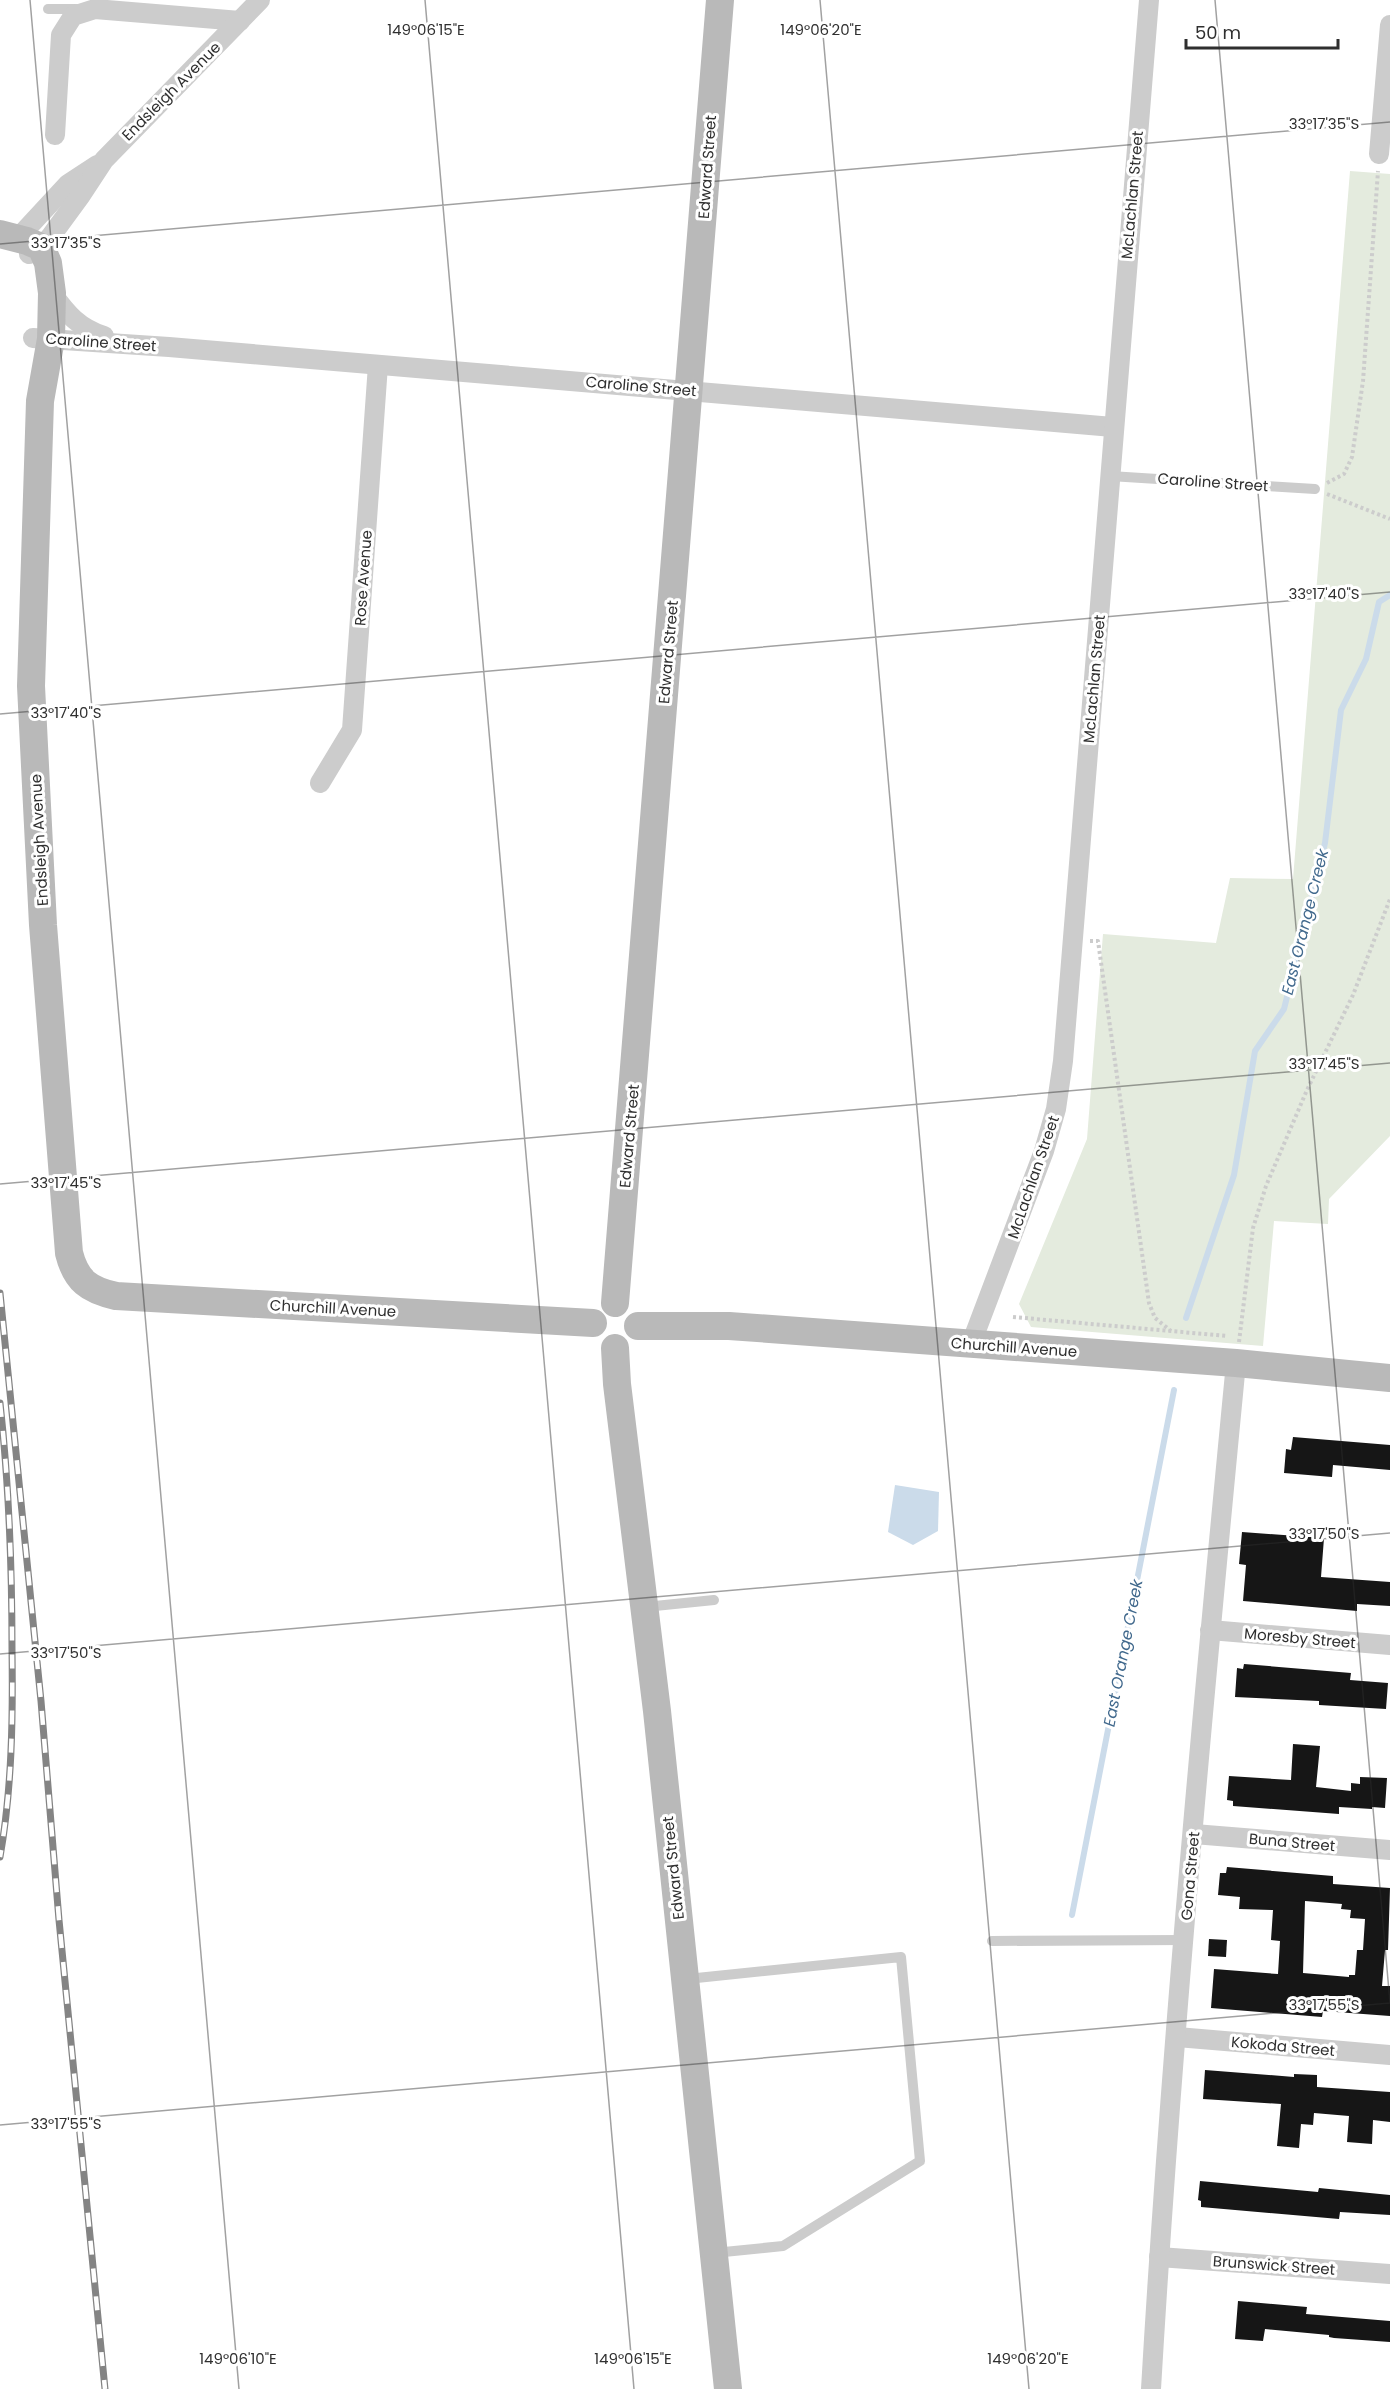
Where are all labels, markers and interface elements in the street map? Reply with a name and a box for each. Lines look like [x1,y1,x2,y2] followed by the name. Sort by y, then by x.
[1186,12,1338,50] scale bar
[387,19,465,40] text: 149°06'15"E
[780,19,862,40] text: 149°06'20"E
[1195,20,1241,45] text: 50 m
[117,37,225,145] street label: Endsleigh Avenue
[1289,113,1359,134] text: 33°17'35"S
[693,114,721,220] street label: Edward Street
[1116,130,1148,260] street label: McLachlan Street
[31,232,101,253] text: 33°17'35"S
[45,328,157,356] street label: Caroline Street
[585,371,697,401] street label: Caroline Street
[1157,468,1269,496] street label: Caroline Street
[349,529,377,627] street label: Rose Avenue
[1288,583,1360,604] text: 33°17'40"S
[653,599,683,705] street label: Edward Street
[1078,614,1110,744] street label: McLachlan Street
[30,702,102,723] text: 33°17'40"S
[25,774,53,906] street label: Endsleigh Avenue
[1276,846,1334,997] water label: East Orange Creek
[1288,1053,1360,1074] text: 33°17'45"S
[614,1083,644,1189] street label: Edward Street
[1002,1113,1064,1241] street label: McLachlan Street
[30,1172,102,1193] text: 33°17'45"S
[269,1294,397,1322] street label: Churchill Avenue
[950,1332,1078,1362] street label: Churchill Avenue
[1288,1523,1360,1544] text: 33°17'50"S
[1097,1577,1149,1729] water label: East Orange Creek
[1243,1623,1357,1653] street label: Moresby Street
[30,1642,102,1663] text: 33°17'50"S
[657,1815,689,1921] street label: Edward Street
[1248,1828,1336,1856] street label: Buna Street
[1176,1831,1204,1921] street label: Gona Street
[1288,1994,1360,2015] text: 33°17'55"S
[1230,2031,1336,2061] street label: Kokoda Street
[30,2113,102,2134] text: 33°17'55"S
[1212,2250,1336,2280] street label: Brunswick Street
[199,2348,277,2369] text: 149°06'10"E
[594,2348,672,2369] text: 149°06'15"E
[987,2348,1069,2369] text: 149°06'20"E

